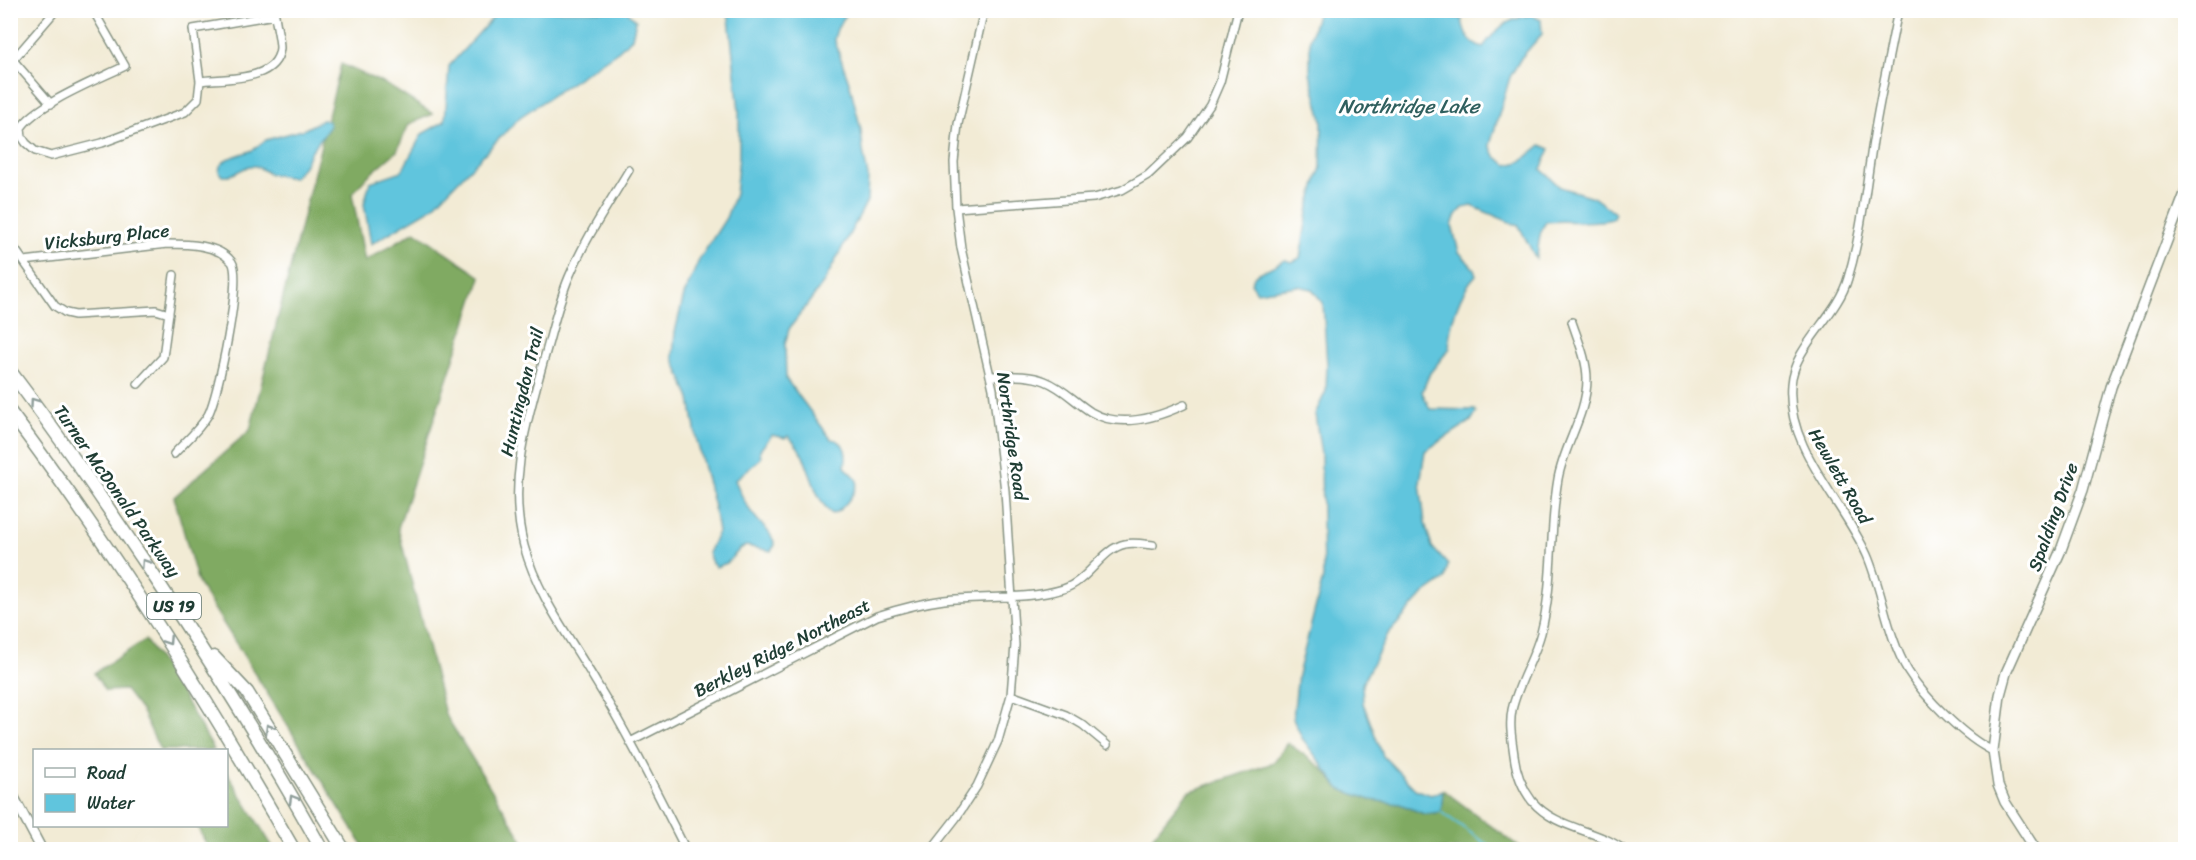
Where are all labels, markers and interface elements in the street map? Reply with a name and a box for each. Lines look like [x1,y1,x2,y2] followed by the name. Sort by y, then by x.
[1339,89,1481,124] water label: Northridge Lake
[43,215,171,259] street label: Vicksburg Place
[491,323,554,460] street label: Huntingdon Trail
[987,370,1037,504] street label: Northridge Road
[30,398,41,409] one-way arrow
[45,398,189,585] street label: Turner McDonald Parkway
[1799,422,1881,532] street label: Hewlett Road
[2019,458,2087,576] street label: Spalding Drive
[141,558,152,569] one-way arrow
[688,589,876,706] street label: Berkley Ridge Northeast
[147,593,201,619] road number: US 19
[160,635,172,645] one-way arrow
[265,724,277,734] one-way arrow
[33,749,228,827] legend
[87,757,127,789] text: Road
[87,787,136,819] text: Water
[289,795,300,805] one-way arrow

